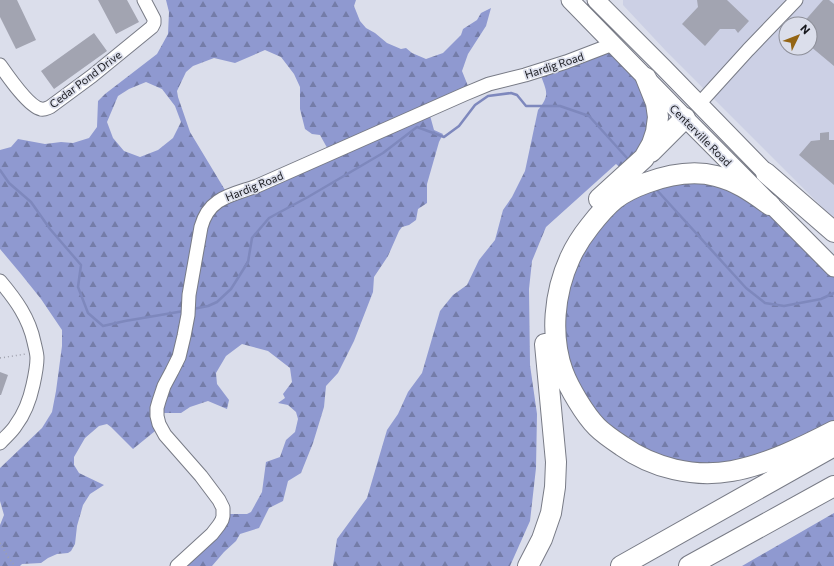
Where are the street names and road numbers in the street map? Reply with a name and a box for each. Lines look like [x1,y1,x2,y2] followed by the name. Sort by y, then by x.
[47,48,124,110] street label: Cedar Pond Drive
[523,49,585,81] street label: Hardig Road
[667,101,735,169] street label: Centerville Road
[223,169,285,203] street label: Hardig Road

